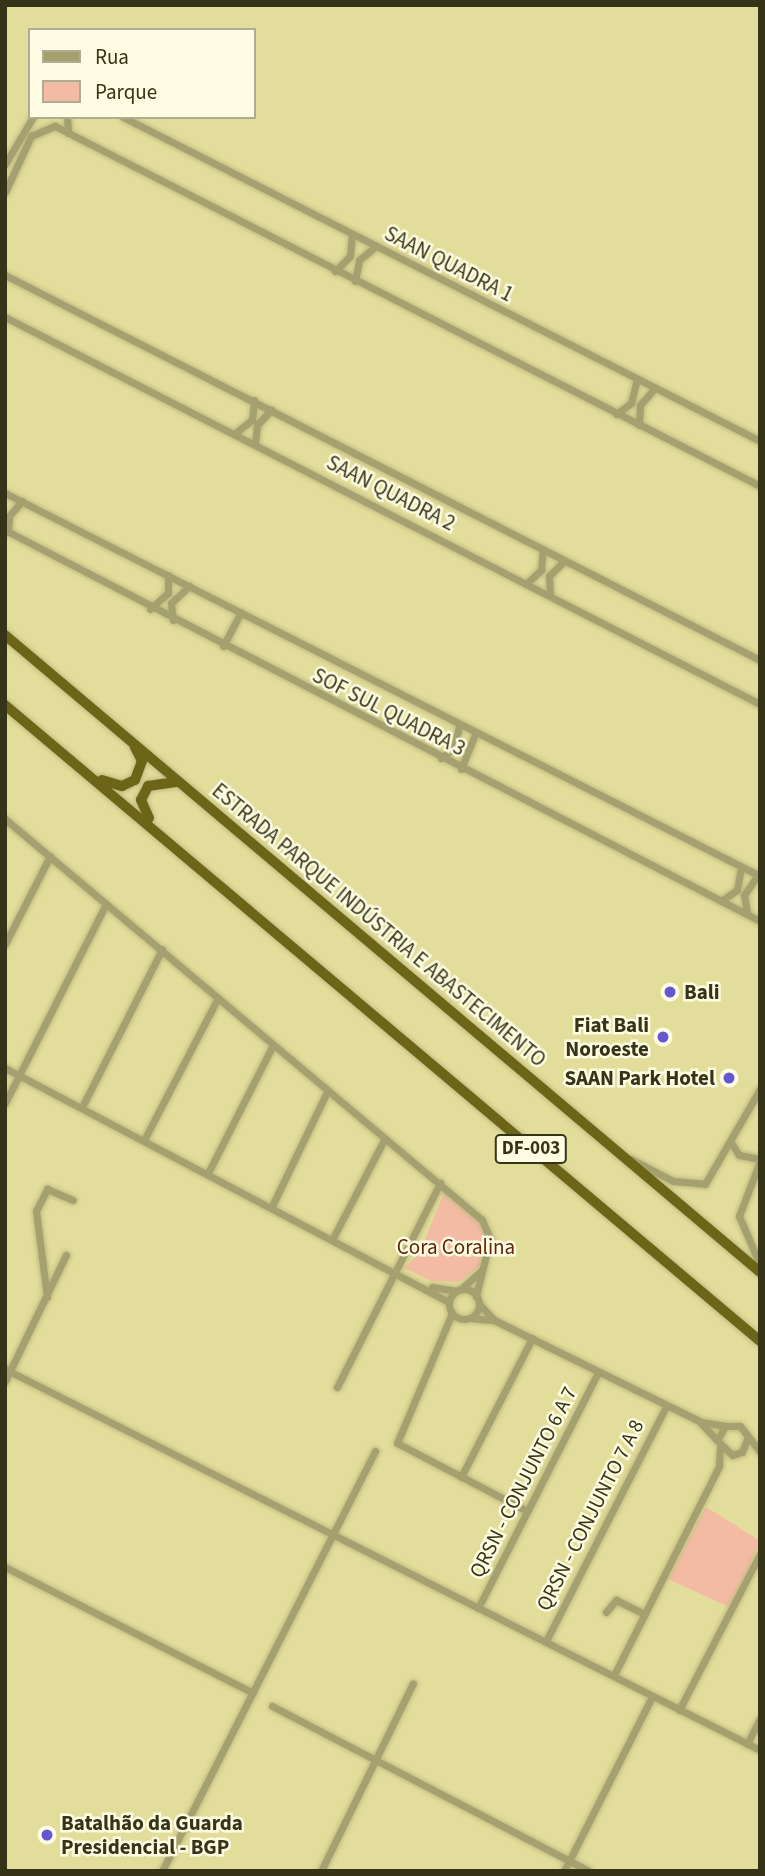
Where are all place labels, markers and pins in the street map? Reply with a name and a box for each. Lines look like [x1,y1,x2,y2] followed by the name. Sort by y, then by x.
[684,979,720,1005] place label: Bali
[662,984,678,1000] marker: Bali
[565,1012,649,1062] place label: Fiat Bali Noroeste
[655,1029,671,1045] marker: Fiat Bali Noroeste
[564,1065,715,1091] place label: SAAN Park Hotel
[721,1070,737,1086] marker: SAAN Park Hotel
[61,1810,243,1860] place label: Batalhão da Guarda Presidencial - BGP
[39,1827,55,1843] marker: Batalhão da Guarda Presidencial - BGP

